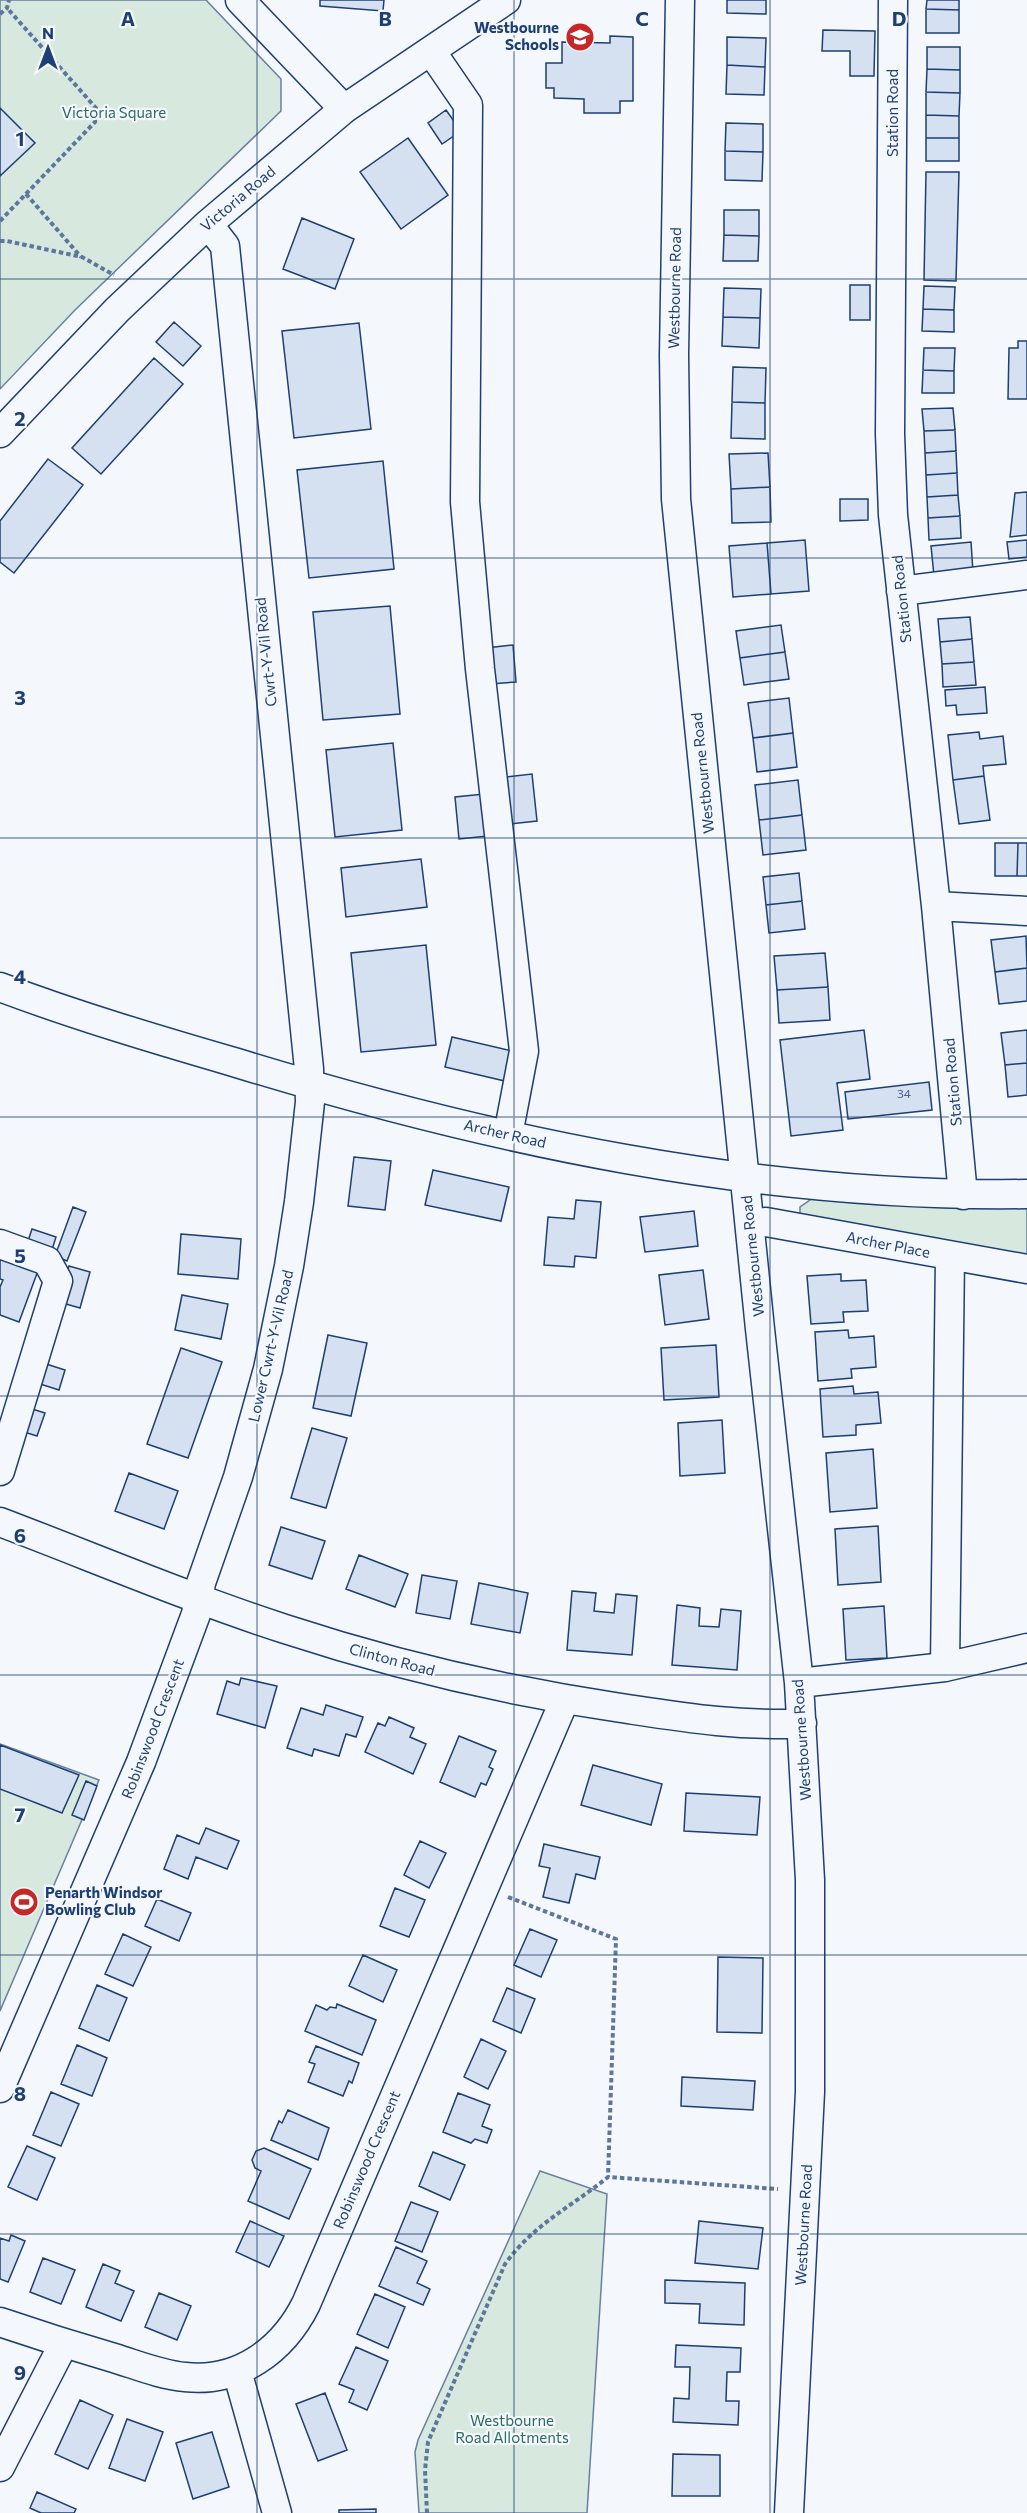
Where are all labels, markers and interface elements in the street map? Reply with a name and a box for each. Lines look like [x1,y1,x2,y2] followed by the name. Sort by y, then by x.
[121,6,135,30] text: A
[378,6,392,30] text: B
[635,6,649,30] text: C
[892,6,906,30] text: D
[18,18,78,78] north arrow
[474,18,559,53] place label: Westbourne Schools
[564,21,596,53] school or university icon: Westbourne Schools
[42,23,54,42] text: N
[883,69,901,157] street label: Station Road
[62,103,166,121] park label: Victoria Square
[15,126,25,150] text: 1
[196,162,278,235] street label: Victoria Road
[664,227,684,349] street label: Westbourne Road
[14,406,26,430] text: 2
[887,554,915,644] street label: Station Road
[250,597,280,708] street label: Cwrt-Y-Vil Road
[14,685,26,709] text: 3
[687,712,717,835] street label: Westbourne Road
[14,964,26,988] text: 4
[939,1037,965,1127] street label: Station Road
[897,1086,911,1100] house number: 34
[462,1115,548,1151] street label: Archer Road
[737,1195,767,1318] street label: Westbourne Road
[845,1227,932,1261] street label: Archer Place
[14,1243,26,1267] text: 5
[244,1268,296,1424] street label: Lower Cwrt-Y-Vil Road
[14,1523,26,1547] text: 6
[347,1639,437,1679] street label: Clinton Road
[117,1656,187,1801] street label: Robinswood Crescent
[788,1679,814,1801] street label: Westbourne Road
[15,1802,26,1826] text: 7
[45,1883,163,1918] place label: Penarth Windsor Bowling Club
[8,1886,40,1918] sports icon: Penarth Windsor Bowling Club
[14,2081,26,2105] text: 8
[329,2088,403,2231] street label: Robinswood Crescent
[791,2164,815,2286] street label: Westbourne Road
[14,2360,26,2384] text: 9
[455,2411,569,2446] park label: Westbourne Road Allotments

